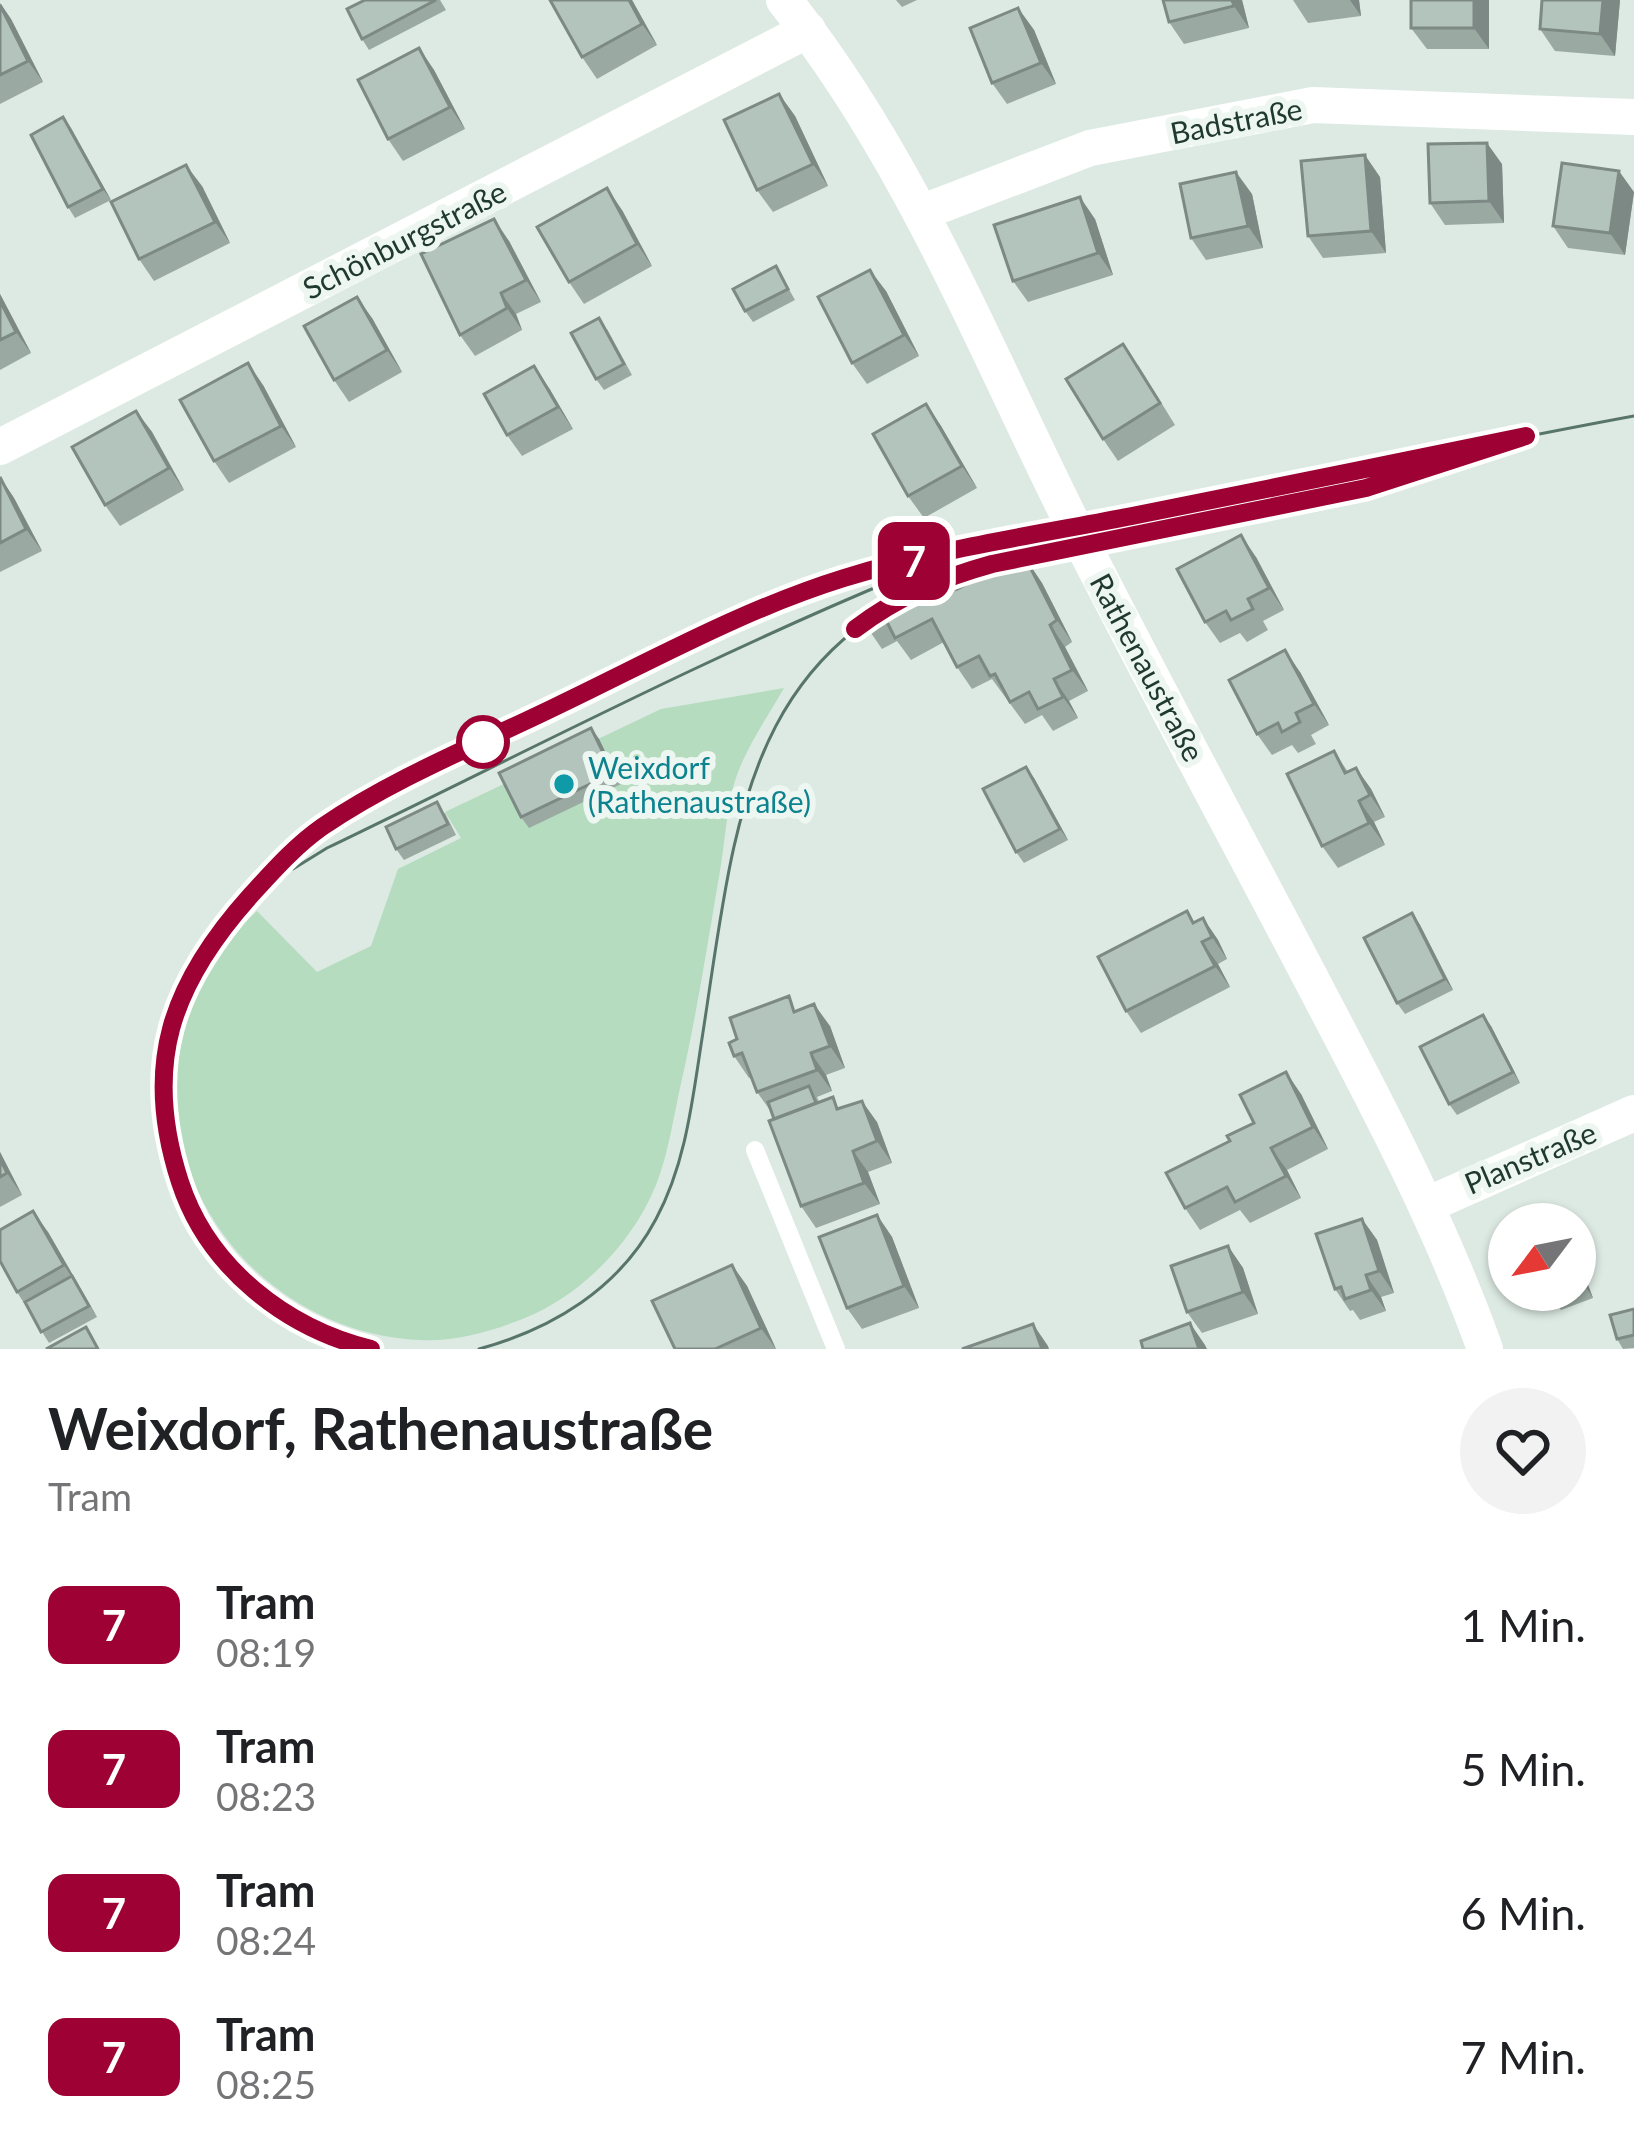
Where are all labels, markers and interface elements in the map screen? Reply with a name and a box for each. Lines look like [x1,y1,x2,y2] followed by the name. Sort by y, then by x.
[1167,90,1305,150] street label: Badstraße
[296,172,512,306] street label: Schönburgstraße
[875,522,953,600] line badge: 7
[902,536,926,586] text: 7
[1083,567,1213,767] street label: Rathenaustraße
[458,717,508,767] unlabelled marker
[588,749,811,819] place label: Weixdorf (Rathenaustraße)
[551,771,577,797] marker: Weixdorf (Rathenaustraße)
[1459,1113,1601,1201] street label: Planstraße
[1488,1203,1596,1311] north arrow
[1488,1203,1596,1311] map controls
[1460,1388,1586,1514] button: heart
[48,1394,713,1462] text: Weixdorf, Rathenaustraße
[48,1473,132,1519] text: Tram
[216,1575,315,1629] text: Tram
[1460,1598,1586,1652] text: 1 Min.
[102,1600,126,1650] text: 7
[216,1629,316,1675] text: 08:19
[216,1719,315,1773] text: Tram
[1460,1742,1586,1796] text: 5 Min.
[102,1744,126,1794] text: 7
[216,1773,316,1819] text: 08:23
[216,1863,315,1917] text: Tram
[1460,1886,1586,1940] text: 6 Min.
[102,1888,126,1938] text: 7
[216,1917,316,1963] text: 08:24
[216,2007,315,2061] text: Tram
[1460,2030,1586,2084] text: 7 Min.
[102,2032,126,2082] text: 7
[216,2061,316,2107] text: 08:25

